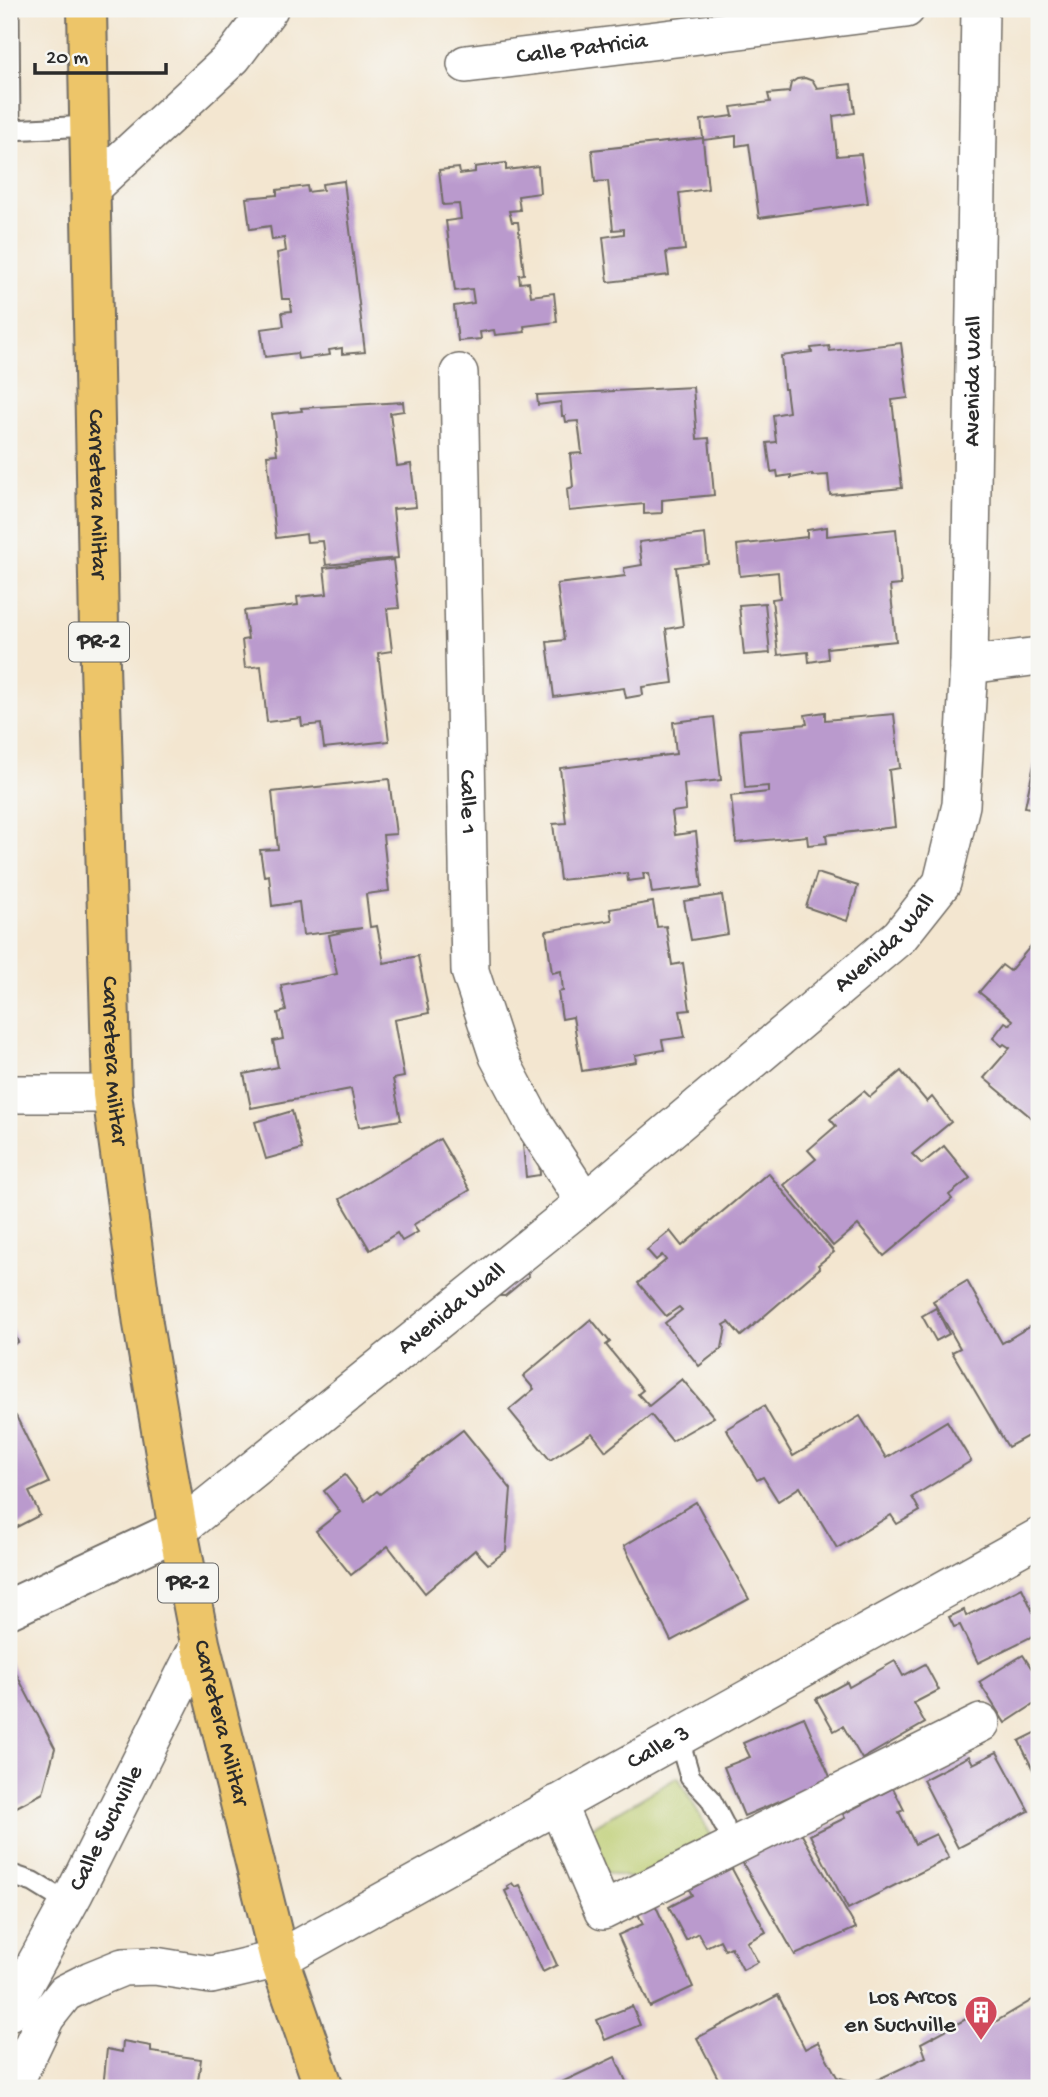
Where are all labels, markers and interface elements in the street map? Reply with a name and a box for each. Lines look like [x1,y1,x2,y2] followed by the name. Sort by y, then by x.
[515,27,650,72] street label: Calle Patricia
[35,32,166,76] scale bar
[46,47,88,72] text: 20 m
[958,315,989,447] street label: Avenida Wall
[80,409,113,581] street label: Carretera Militar
[69,622,129,662] road number: PR-2
[452,769,482,835] street label: Calle 1
[828,888,942,1000] street label: Avenida Wall
[94,976,134,1149] street label: Carretera Militar
[392,1257,512,1362] street label: Avenida Wall
[158,1564,218,1602] road number: PR-2
[185,1637,255,1811] street label: Carretera Militar
[622,1719,695,1777] street label: Calle 3
[63,1760,151,1896] street label: Calle Suchville
[844,1984,957,2041] place label: Los Arcos en Suchville
[962,1993,1000,2042] building icon: Los Arcos en Suchville

